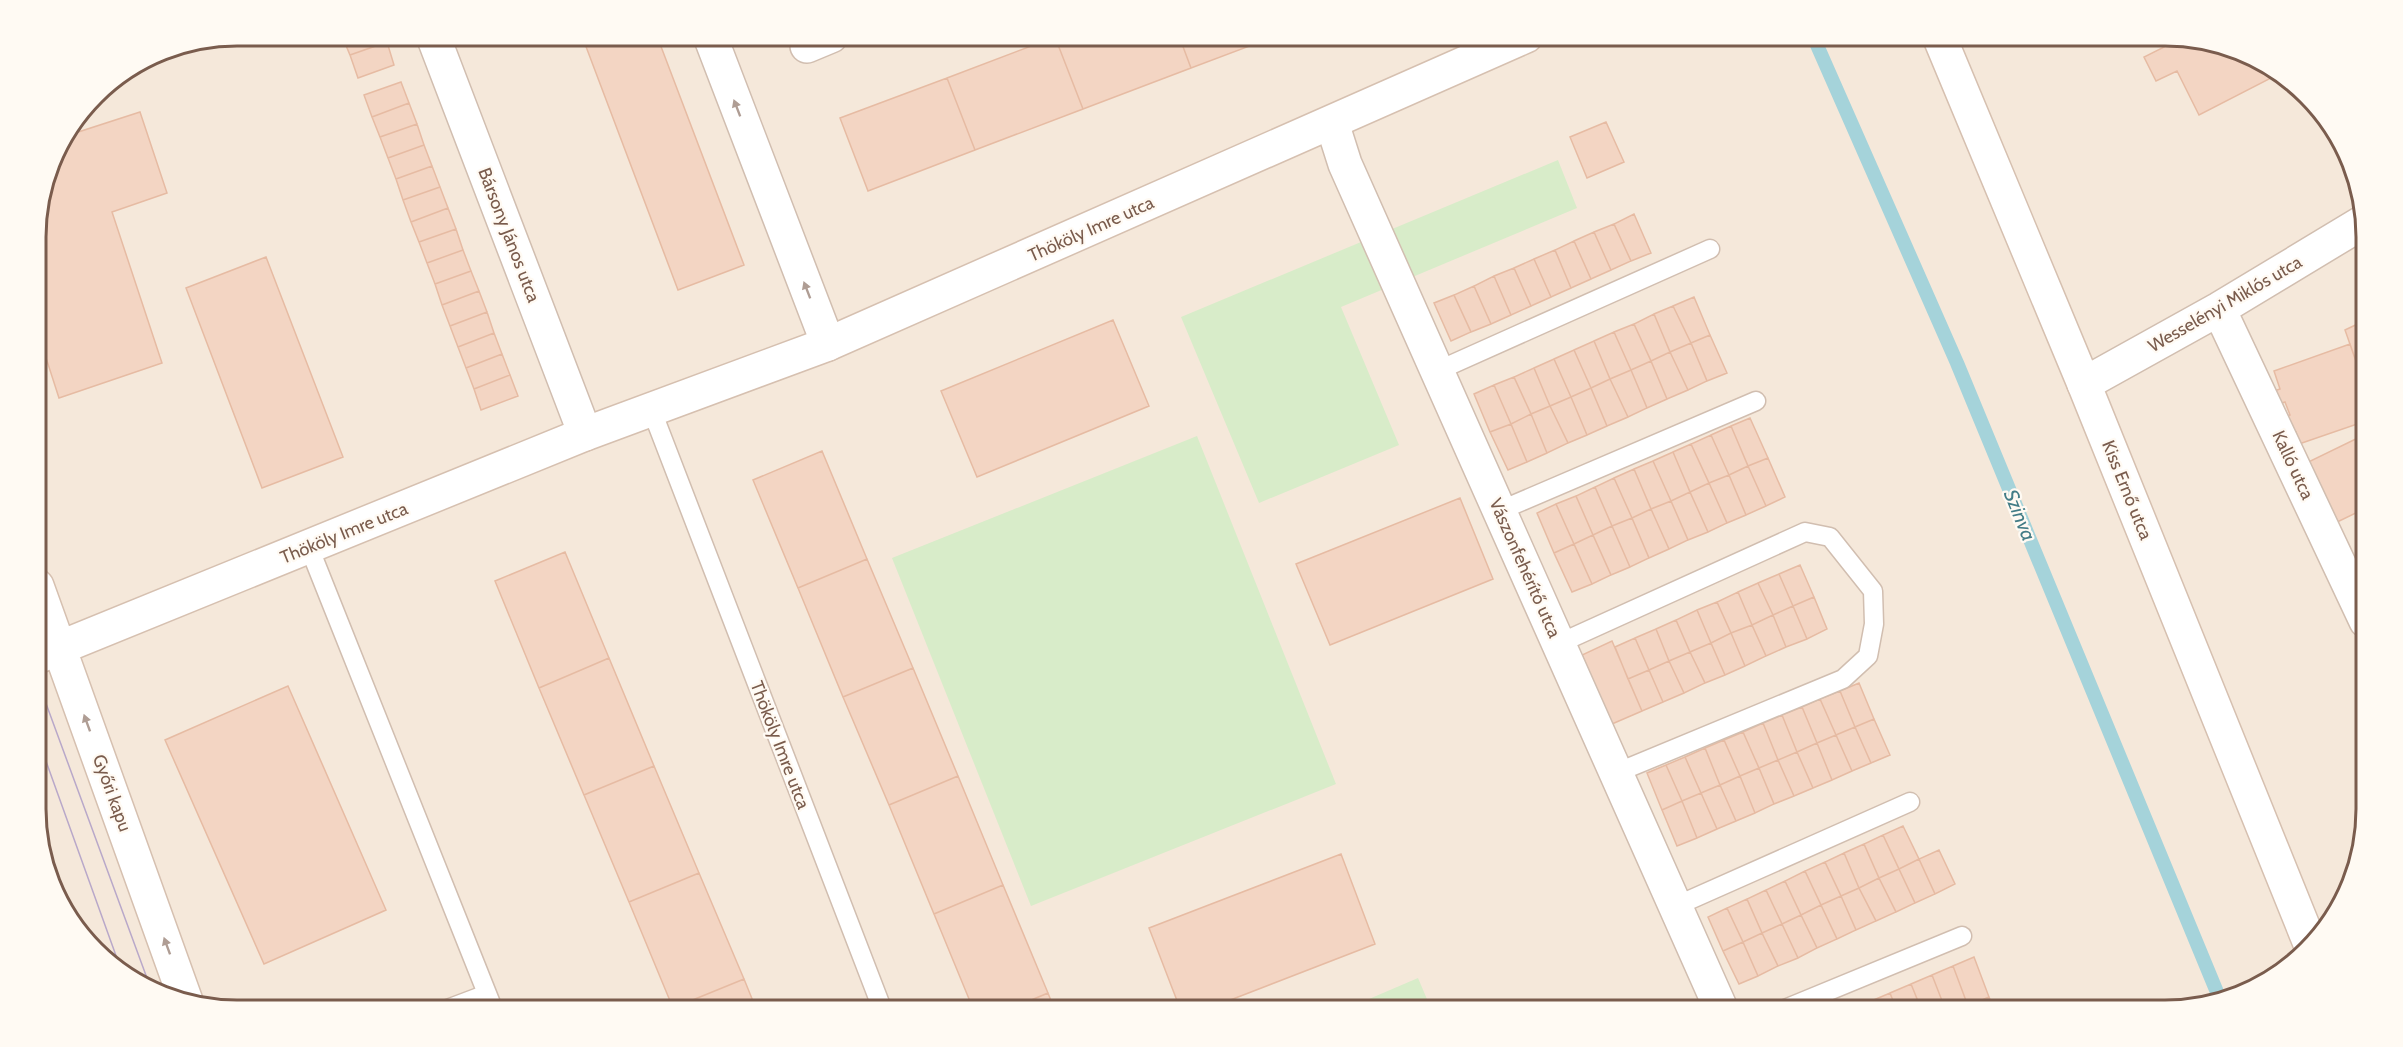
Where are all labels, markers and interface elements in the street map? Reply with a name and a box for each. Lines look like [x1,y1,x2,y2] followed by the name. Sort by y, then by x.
[732,98,742,116] one-way arrow
[473,165,545,306] street label: Bársony János utca
[1025,191,1158,267] street label: Thököly Imre utca
[2144,251,2306,357] street label: Wesselényi Miklós utca
[802,280,812,298] one-way arrow
[2268,427,2319,503] street label: Kalló utca
[2097,437,2157,543] street label: Kiss Ernő utca
[1999,486,2041,544] water label: Szinva
[1484,495,1566,641] street label: Vászonfehérítő utca
[277,497,411,569] street label: Thököly Imre utca
[746,678,815,812] street label: Thököly Imre utca
[81,714,91,732] one-way arrow
[88,751,136,835] street label: Győri kapu
[161,937,171,955] one-way arrow

